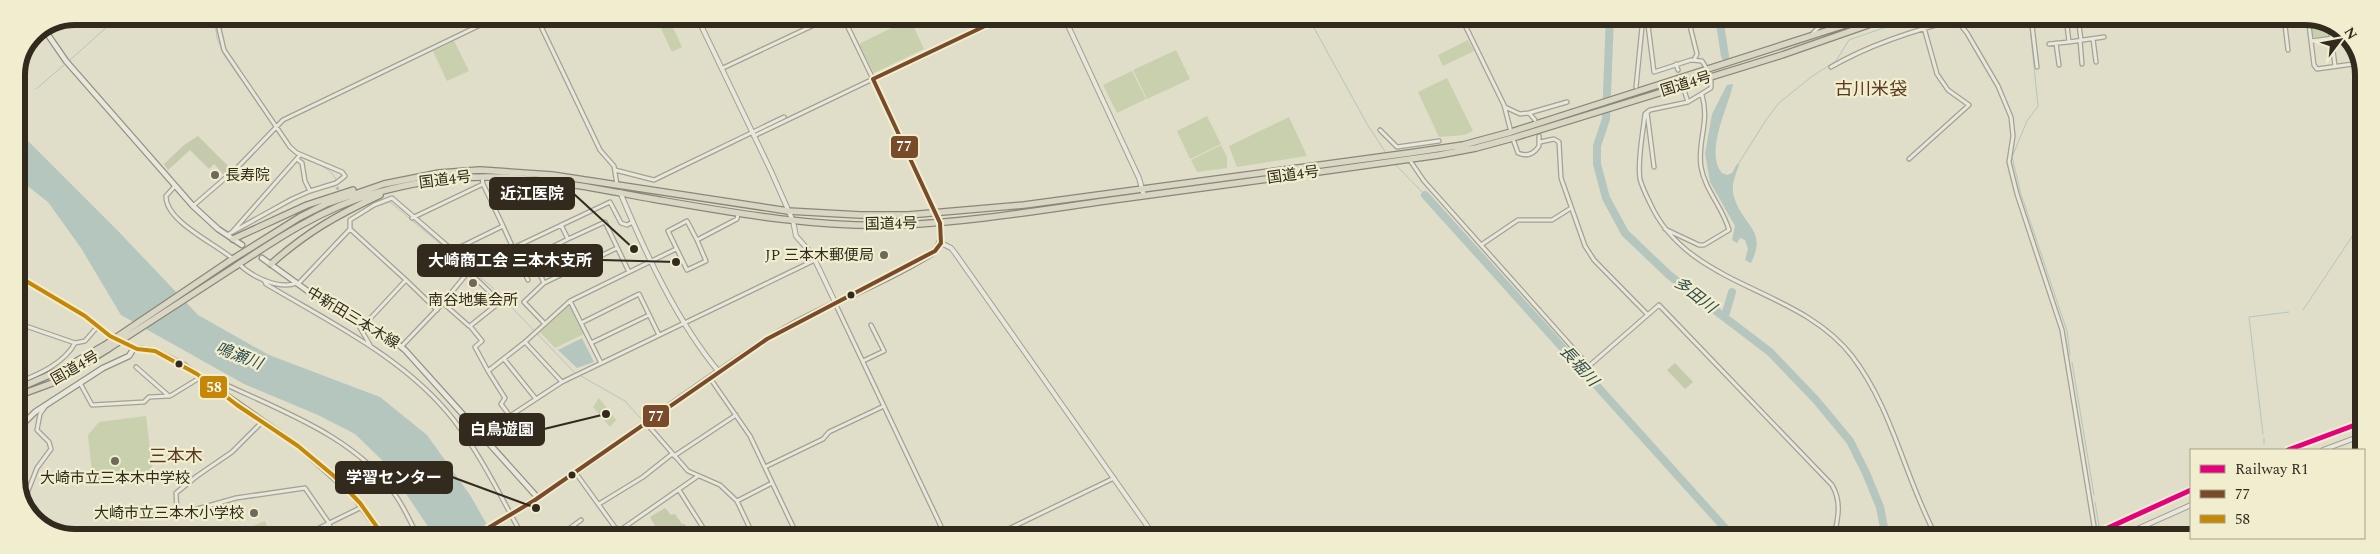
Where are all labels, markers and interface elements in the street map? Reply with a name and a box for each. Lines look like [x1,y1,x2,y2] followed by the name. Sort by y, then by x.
[2315,15,2365,65] north arrow
[2339,23,2363,44] text: N
[1658,65,1714,103] street label: 国道4号
[1835,76,1907,103] district label: 古川米袋
[890,135,919,159] line badge: 77
[896,136,912,157] text: 77
[1265,160,1321,190] street label: 国道4号
[225,164,270,187] place label: 長寿院
[418,165,472,195] street label: 国道4号
[209,169,221,181] marker: 長寿院
[490,178,574,209] callout: 近江医院
[500,182,564,206] text: 近江医院
[865,212,917,236] street label: 国道4号
[765,244,874,267] place label: JP 三本木郵便局
[418,245,602,276] callout: 大崎商工会 三本木支所
[428,249,592,273] text: 大崎商工会 三本木支所
[878,249,890,261] marker: JP 三本木郵便局
[1669,271,1723,320] water label: 多田川
[467,277,479,289] marker: 南谷地集会所
[302,281,404,355] street label: 中新田三本木線
[428,289,518,312] place label: 南谷地集会所
[846,290,856,300] unlabelled marker
[212,336,268,377] water label: 鳴瀬川
[1554,340,1605,393] water label: 長堀川
[47,345,103,391] street label: 国道4号
[174,359,184,369] unlabelled marker
[199,375,228,399] line badge: 58
[206,377,222,398] text: 58
[642,404,670,428] line badge: 77
[648,406,664,427] text: 77
[460,414,544,445] callout: 白鳥遊園
[470,418,534,442] text: 白鳥遊園
[149,443,203,470] district label: 三本木
[2190,449,2365,539] legend
[109,455,121,467] marker: 大崎市立三本木中学校
[2235,458,2308,481] text: Railway R1
[336,462,452,493] callout: 学習センター
[346,466,442,490] text: 学習センター
[40,467,190,490] place label: 大崎市立三本木中学校
[567,470,577,480] unlabelled marker
[2235,483,2250,506] text: 77
[94,502,244,525] place label: 大崎市立三本木小学校
[248,507,260,519] marker: 大崎市立三本木小学校
[2235,508,2250,531] text: 58

